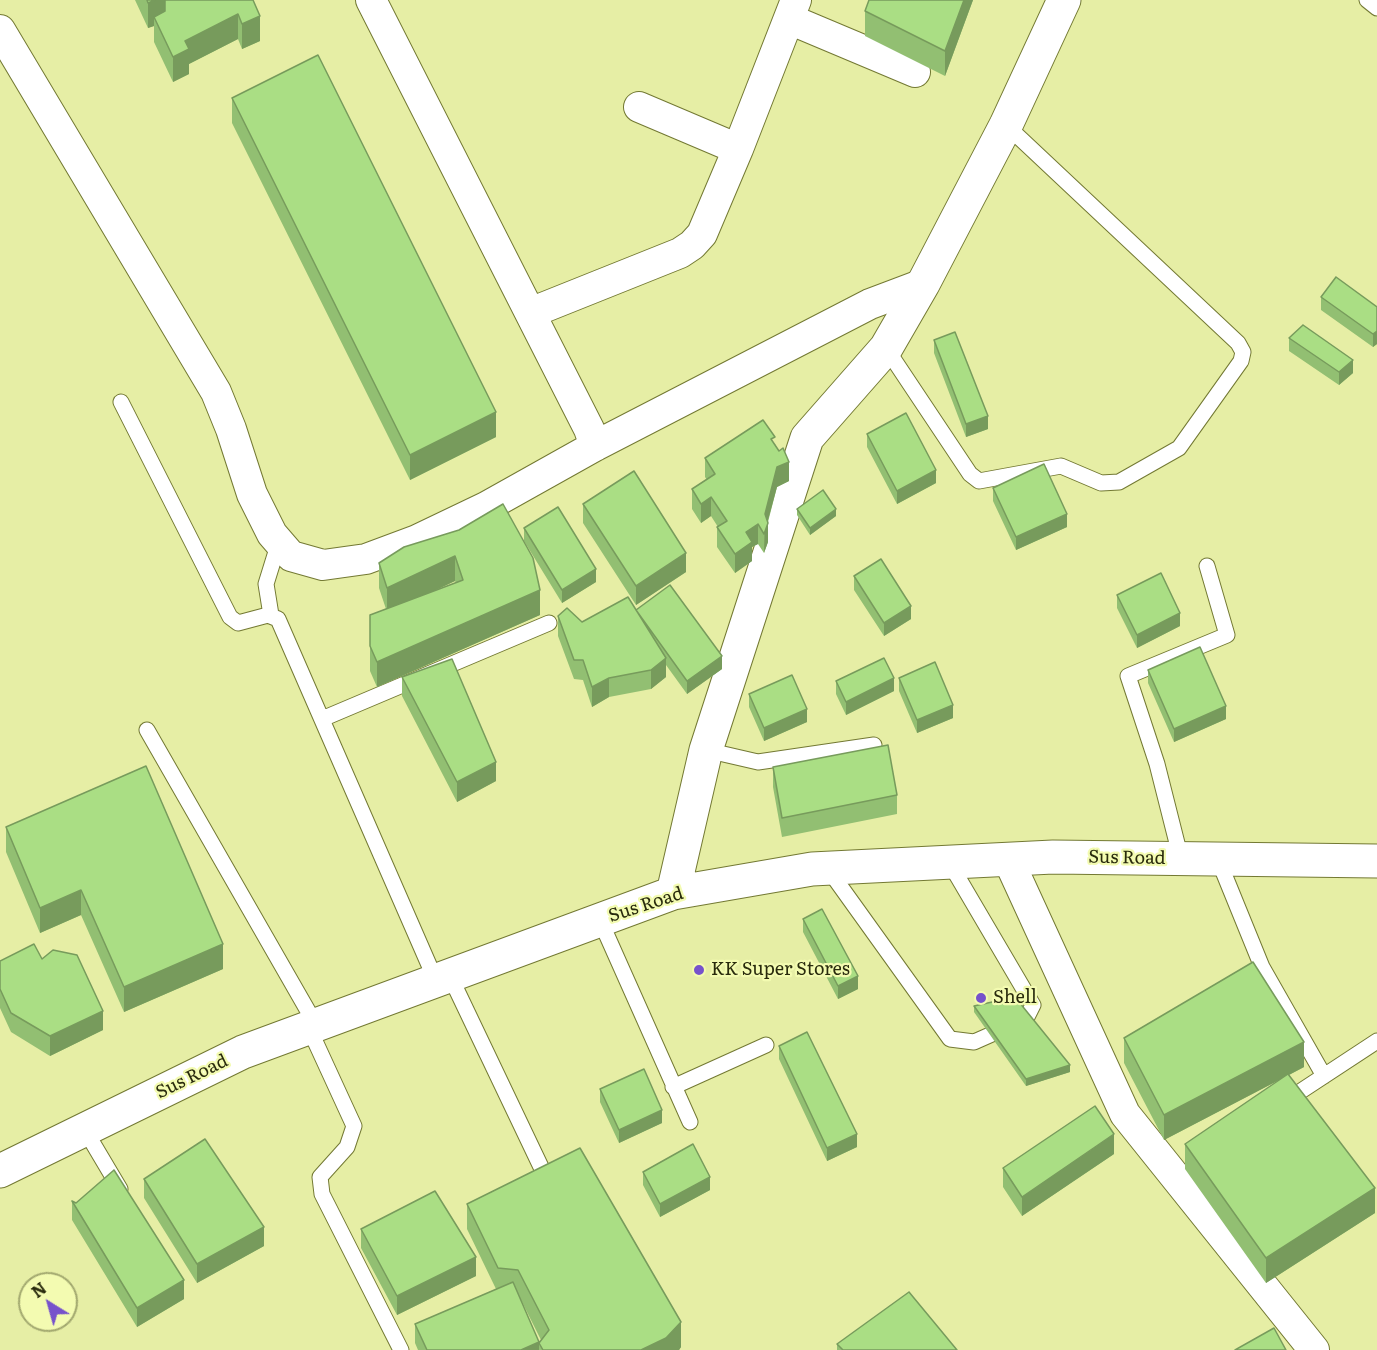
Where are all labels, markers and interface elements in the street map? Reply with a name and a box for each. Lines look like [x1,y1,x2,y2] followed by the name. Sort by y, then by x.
[1088,847,1166,869] street label: Sus Road
[606,883,686,927] street label: Sus Road
[711,959,850,981] place label: KK Super Stores
[692,963,706,977] marker: KK Super Stores
[993,987,1037,1009] place label: Shell
[974,991,988,1005] marker: Shell
[152,1050,232,1104] street label: Sus Road
[18,1272,78,1332] north arrow
[26,1276,51,1303] text: N

